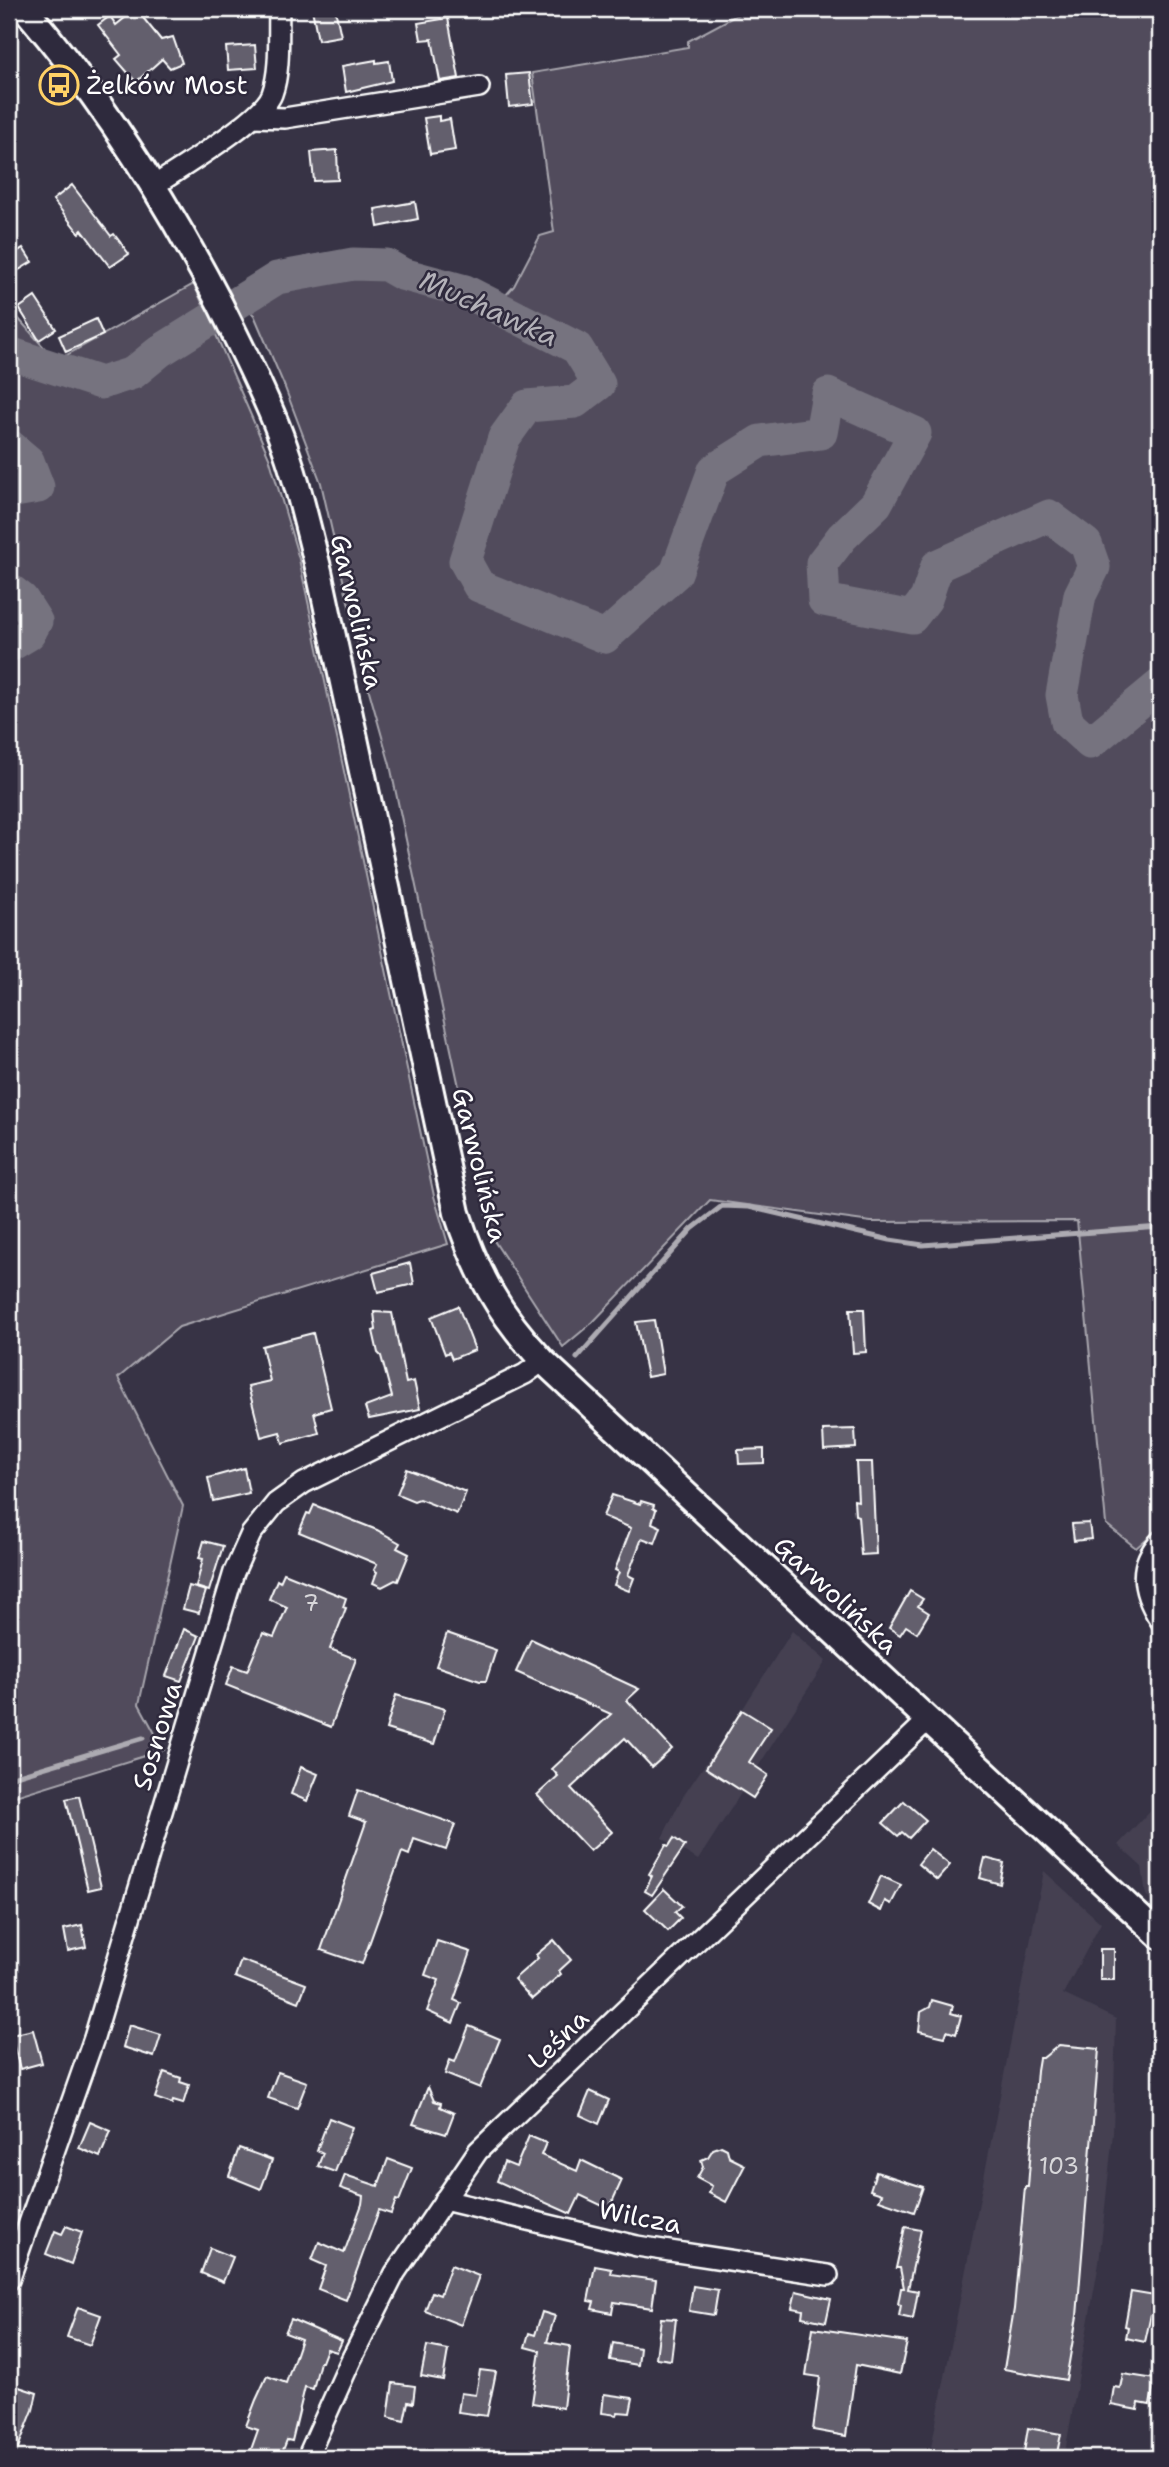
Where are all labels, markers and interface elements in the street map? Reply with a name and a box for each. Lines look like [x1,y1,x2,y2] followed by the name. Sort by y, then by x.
[38,64,80,106] bus stop icon: Żelków Most
[86,67,248,102] place label: Żelków Most
[414,261,564,355] water label: Muchawka
[323,531,392,693] street label: Garwolińska
[444,1084,517,1246] street label: Garwolińska
[766,1528,906,1662] street label: Garwolińska
[303,1588,319,1618] house number: 7
[123,1677,190,1794] street label: Sosnowa
[519,2001,596,2076] street label: Leśna
[1039,2151,1079,2181] house number: 103
[596,2191,684,2242] street label: Wilcza

